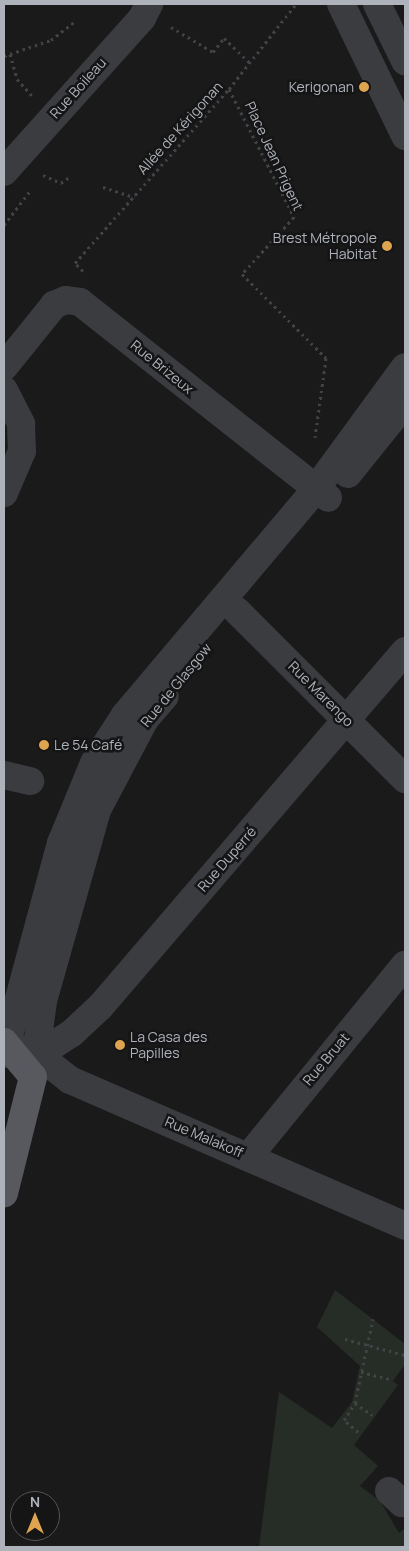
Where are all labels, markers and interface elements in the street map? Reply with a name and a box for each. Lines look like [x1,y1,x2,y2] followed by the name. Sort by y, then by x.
[46,54,110,122] street label: Rue Boileau
[134,78,226,178] street label: Allée de Kérigonan
[289,79,354,95] place label: Kerigonan
[358,81,370,93] marker: Kerigonan
[241,99,307,213] street label: Place Jean Prigent
[273,230,377,262] place label: Brest Métropole Habitat
[381,240,393,252] marker: Brest Métropole Habitat
[127,337,197,397] street label: Rue Brizeux
[137,640,215,730] street label: Rue de Glasgow
[285,658,357,730] street label: Rue Marengo
[54,737,122,753] place label: Le 54 Café
[38,739,50,751] marker: Le 54 Café
[194,823,260,895] street label: Rue Duperré
[130,1029,207,1062] place label: La Casa des Papilles
[299,1029,353,1089] street label: Rue Bruat
[114,1039,126,1051] marker: La Casa des Papilles
[162,1113,246,1161] street label: Rue Malakoff
[10,1491,60,1541] north arrow
[30,1492,40,1511] text: N

